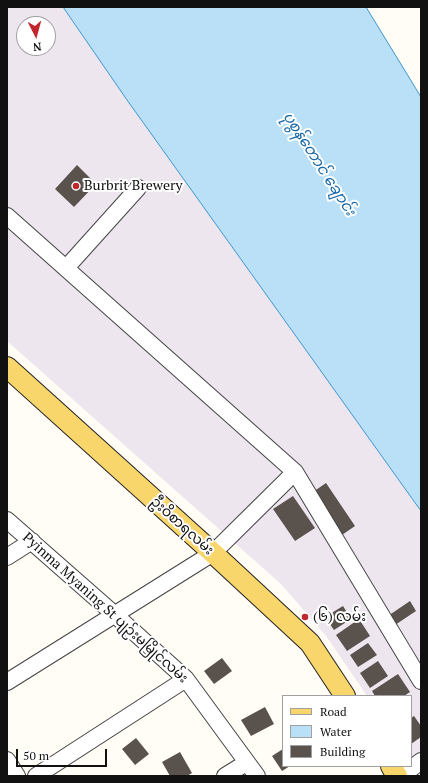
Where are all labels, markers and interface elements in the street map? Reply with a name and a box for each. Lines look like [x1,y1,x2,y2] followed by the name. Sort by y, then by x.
[16,16,56,56] north arrow
[32,40,42,54] text: N
[279,109,359,219] water label: ပုစွန်တောင် ချောင်း
[84,178,183,194] place label: Burbrit Brewery
[71,181,81,191] marker: Burbrit Brewery
[147,493,217,559] street label: ဦးဝိစာရလမ်း
[19,529,191,687] street label: Pyinma Myaning St ပျဉ်းမမြိုင်လမ်း
[313,609,366,625] place label: (၆) လမ်း
[300,612,310,622] marker: (၆) လမ်း
[282,695,412,767] legend
[320,704,347,719] text: Road
[320,724,352,739] text: Water
[18,741,109,767] scale bar
[320,744,365,759] text: Building
[23,748,49,763] text: 50 m

